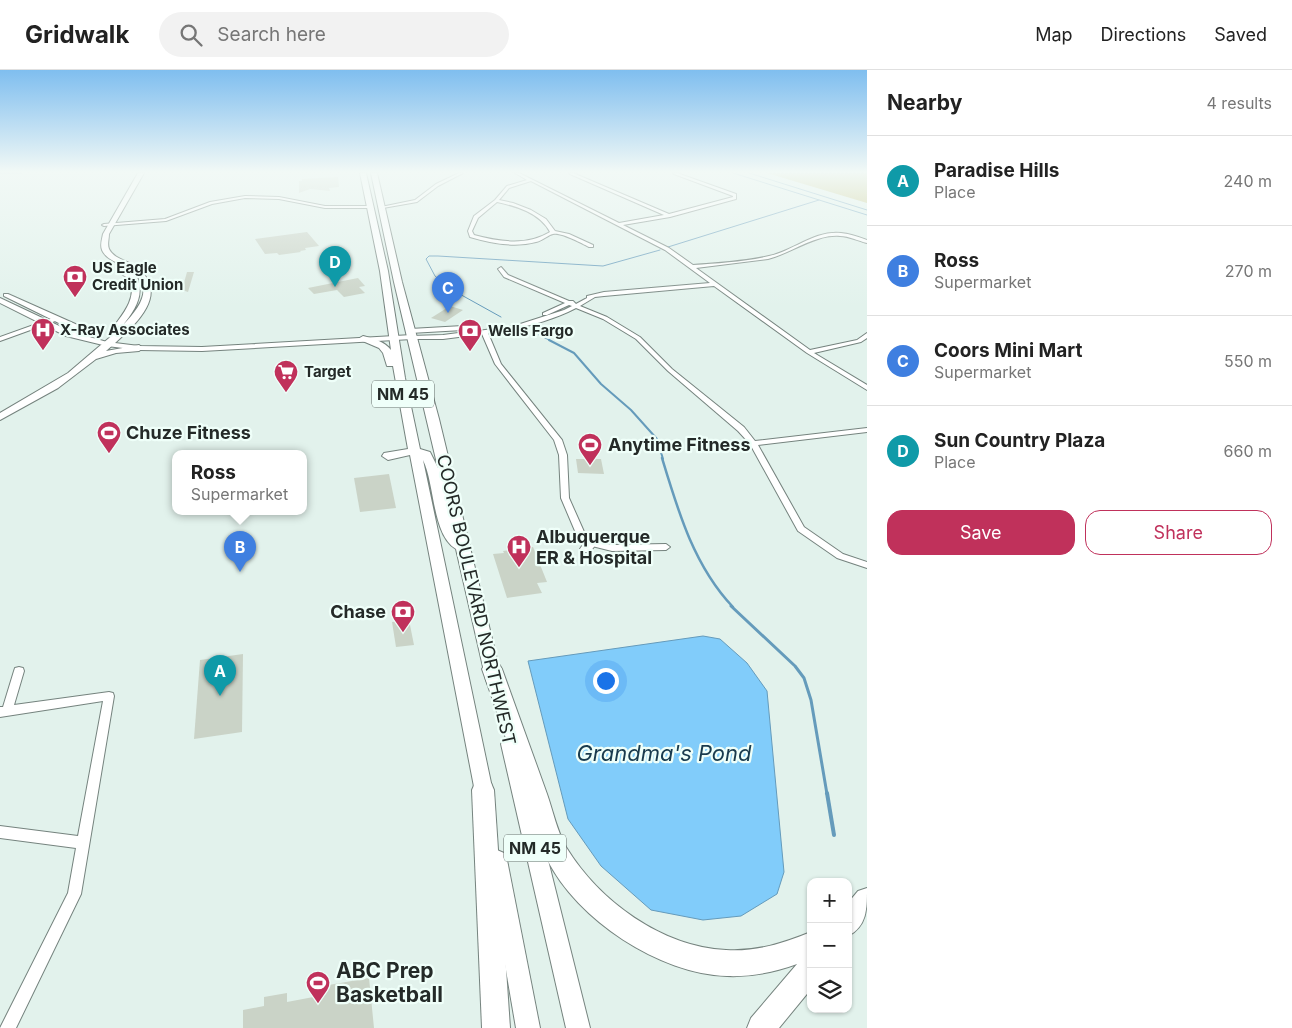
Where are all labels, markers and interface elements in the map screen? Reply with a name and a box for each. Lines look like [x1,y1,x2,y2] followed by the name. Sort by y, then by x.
[159,12,509,57] search box
[25,20,129,49] text: Gridwalk
[177,21,205,49] icon: search
[217,23,326,46] text: Search here
[1035,24,1073,45] text: Map
[1101,24,1186,45] text: Directions
[1214,24,1267,45] text: Saved
[887,90,962,115] text: Nearby
[1207,93,1272,113] text: 4 results
[934,159,1059,182] text: Paradise Hills
[897,171,909,191] text: A
[1224,171,1272,191] text: 240 m
[934,182,976,202] text: Place
[319,246,351,287] pin: D
[934,249,979,272] text: Ross
[92,258,183,294] place label: US Eagle Credit Union
[898,261,908,281] text: B
[1225,261,1272,281] text: 270 m
[62,264,88,298] bank icon: US Eagle Credit Union
[432,272,464,313] pin: C
[934,272,1031,292] text: Supermarket
[30,317,56,351] hospital icon: X-Ray Associates
[457,318,483,352] bank icon: Wells Fargo
[60,320,190,339] place label: X-Ray Associates
[488,321,574,340] place label: Wells Fargo
[934,339,1082,362] text: Coors Mini Mart
[897,351,909,371] text: C
[1224,351,1272,371] text: 550 m
[273,359,299,393] supermarket icon: Target
[304,362,352,381] place label: Target
[934,362,1031,382] text: Supermarket
[372,380,434,408] road number: NM 45
[96,420,122,454] sports icon: Chuze Fitness
[126,422,251,443] place label: Chuze Fitness
[934,429,1105,452] text: Sun Country Plaza
[577,432,603,466] sports icon: Anytime Fitness
[608,434,751,455] place label: Anytime Fitness
[897,441,909,461] text: D
[1224,441,1272,461] text: 660 m
[172,450,307,515] popup
[433,452,520,747] street label: COORS BOULEVARD NORTHWEST
[934,452,976,472] text: Place
[191,461,236,484] text: Ross
[191,484,288,504] text: Supermarket
[887,510,1075,555] button: Save
[1085,510,1272,555] button: Share
[536,526,652,568] place label: Albuquerque ER & Hospital
[224,531,256,572] pin: B
[506,534,532,568] hospital icon: Albuquerque ER & Hospital
[390,599,416,633] bank icon: Chase
[330,601,386,622] place label: Chase
[204,655,236,696] pin: A
[593,668,619,694] your location
[576,740,752,766] water label: Grandma's Pond
[504,834,566,861] road number: NM 45
[807,878,852,1013] map controls
[807,878,852,923] button: +
[807,923,852,968] button: −
[336,958,443,1007] place label: ABC Prep Basketball
[807,968,852,1013] button: layers
[305,970,331,1004] sports icon: ABC Prep Basketball

